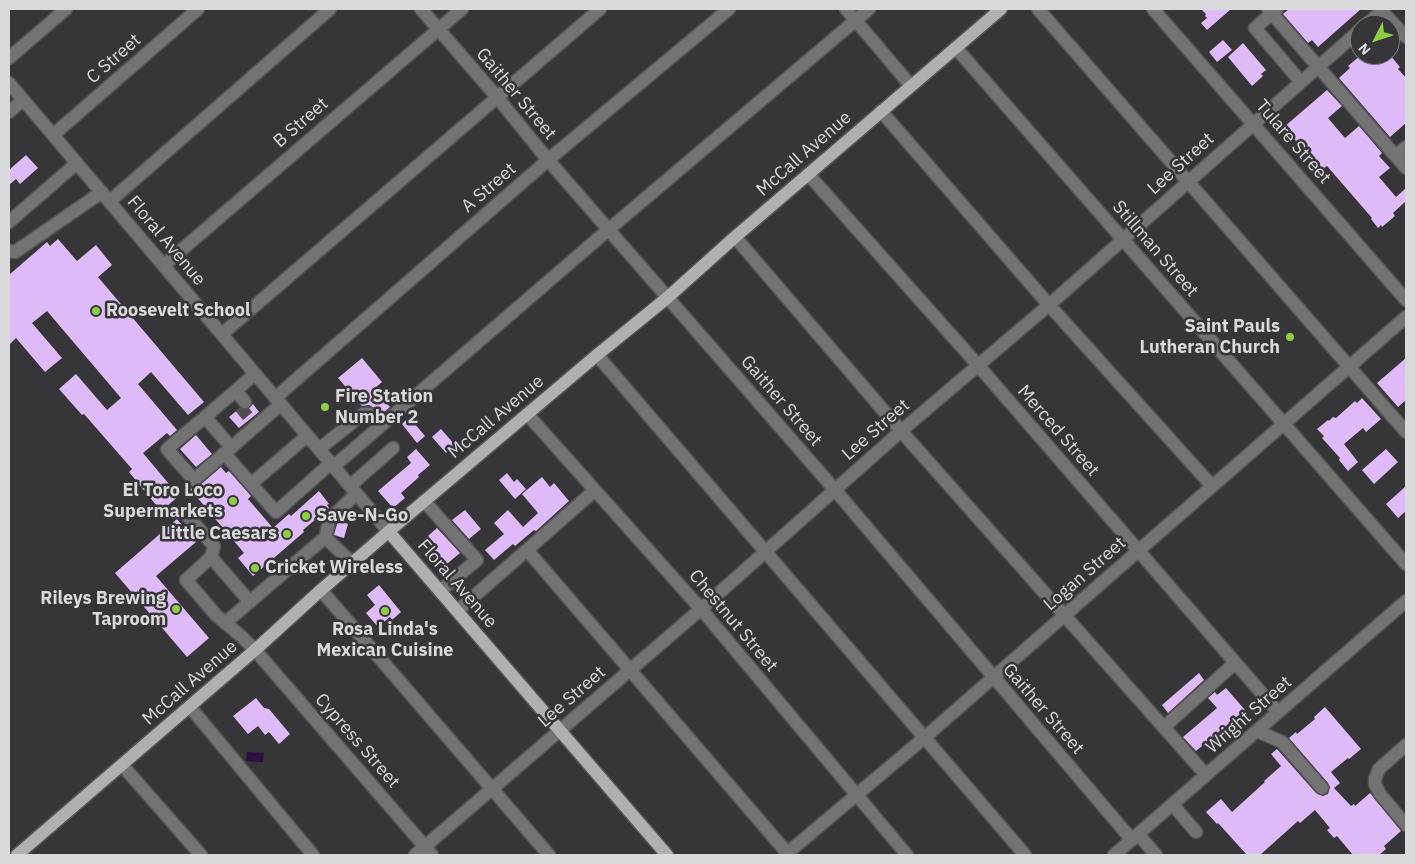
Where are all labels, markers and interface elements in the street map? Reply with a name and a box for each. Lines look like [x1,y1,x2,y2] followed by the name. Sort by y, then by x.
[1350,15,1400,65] north arrow
[82,30,146,88] street label: C Street
[1354,39,1375,59] text: N
[471,44,561,144] street label: Gaither Street
[269,93,333,153] street label: B Street
[1251,96,1335,188] street label: Tulare Street
[752,107,856,201] street label: McCall Avenue
[1143,128,1219,200] street label: Lee Street
[457,158,521,218] street label: A Street
[122,192,210,290] street label: Floral Avenue
[1107,197,1203,301] street label: Stillman Street
[106,300,250,322] place label: Roosevelt School
[90,305,102,317] marker: Roosevelt School
[1139,316,1280,358] place label: Saint Pauls Lutheran Church
[1284,331,1296,343] marker: Saint Pauls Lutheran Church
[736,351,826,451] street label: Gaither Street
[444,371,548,463] street label: McCall Avenue
[1012,381,1104,481] street label: Merced Street
[335,386,433,428] place label: Fire Station Number 2
[838,395,914,465] street label: Lee Street
[319,401,331,413] marker: Fire Station Number 2
[103,480,223,522] place label: El Toro Loco Supermarkets
[227,495,239,507] marker: El Toro Loco Supermarkets
[316,505,408,527] place label: Save-N-Go
[300,510,312,522] marker: Save-N-Go
[161,523,277,545] place label: Little Caesars
[281,528,293,540] marker: Little Caesars
[1039,532,1131,616] street label: Logan Street
[413,535,501,633] street label: Floral Avenue
[265,557,403,579] place label: Cricket Wireless
[249,562,261,574] marker: Cricket Wireless
[684,566,782,676] street label: Chestnut Street
[40,588,166,630] place label: Rileys Brewing Taproom
[170,603,182,615] marker: Rileys Brewing Taproom
[379,605,391,617] marker: Rosa Linda's Mexican Cuisine
[317,619,453,662] place label: Rosa Linda's Mexican Cuisine
[138,636,242,730] street label: McCall Avenue
[998,659,1088,759] street label: Gaither Street
[534,662,610,732] street label: Lee Street
[1202,672,1296,758] street label: Wright Street
[310,689,404,793] street label: Cypress Street

